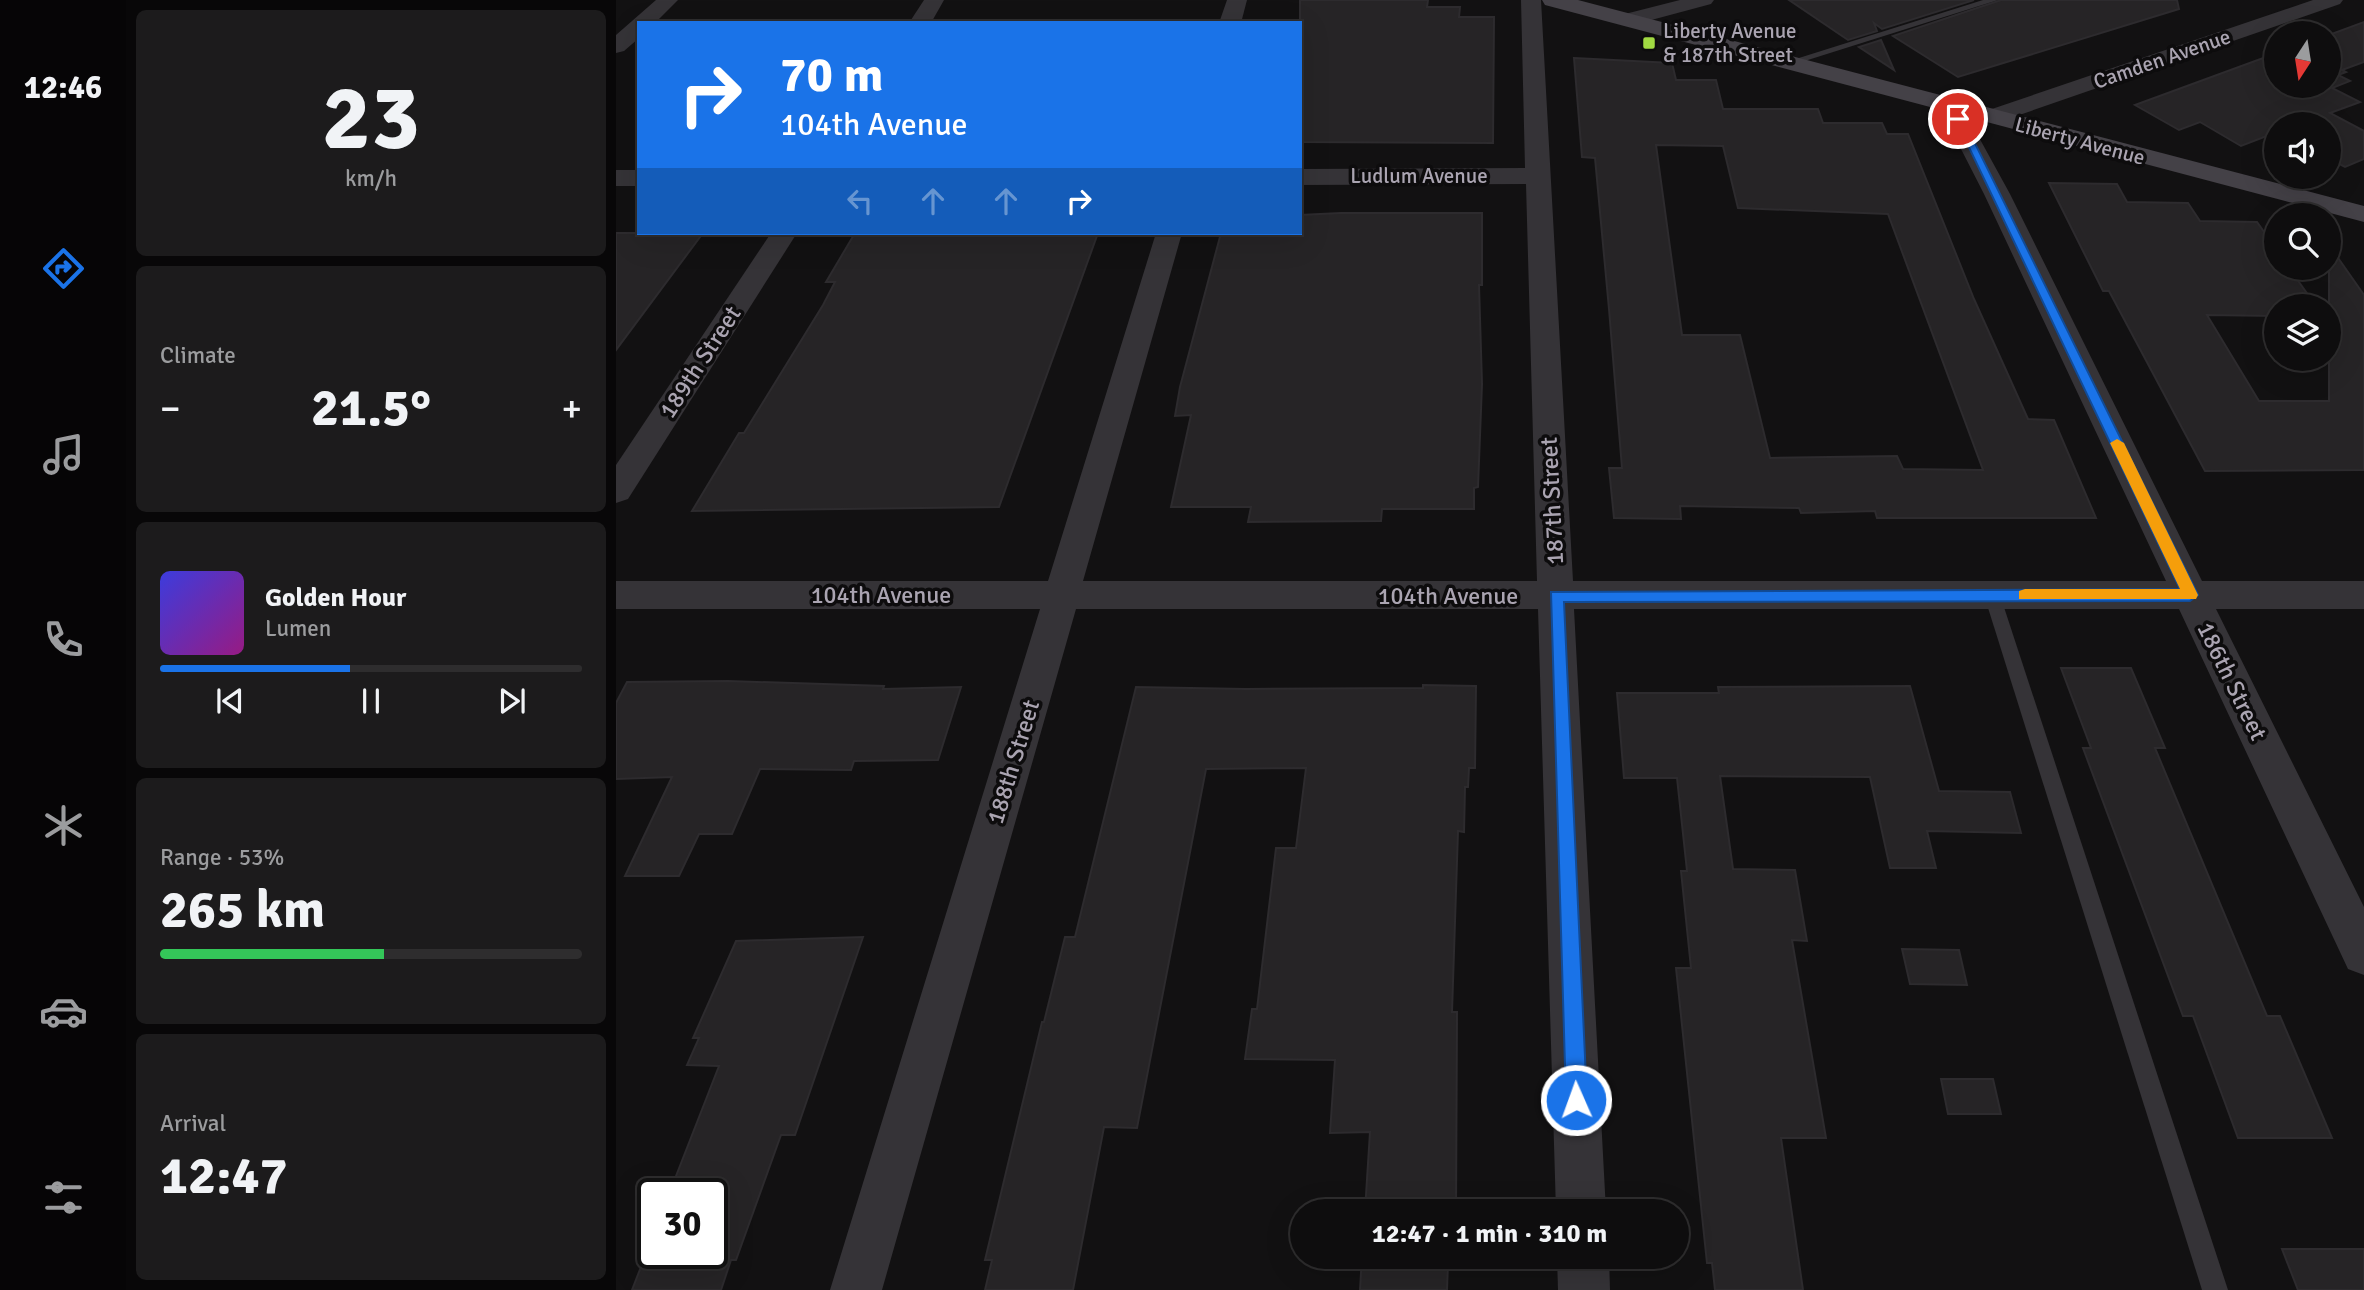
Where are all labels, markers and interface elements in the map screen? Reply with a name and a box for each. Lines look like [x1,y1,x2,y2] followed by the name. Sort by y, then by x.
[1663,18,1797,68] place label: Liberty Avenue & 187th Street
[2264,21,2342,98] north arrow
[2264,21,2341,371] map controls
[2090,23,2234,95] street label: Camden Avenue
[1641,35,1657,51] marker: Liberty Avenue & 187th Street
[780,45,883,105] text: 70 m
[665,49,756,140] icon: right
[322,62,420,175] text: 23
[24,68,102,107] text: 12:46
[1928,89,1988,149] pin
[1939,100,1977,138] icon: arrive
[780,105,968,144] text: 104th Avenue
[2012,111,2148,171] street label: Liberty Avenue
[2264,112,2341,189] button: sound
[1350,163,1488,189] street label: Ludlum Avenue
[345,164,397,193] text: km/h
[841,182,879,220] icon: left
[914,182,952,220] icon: ahead
[987,182,1025,220] icon: ahead
[1060,182,1098,220] icon: right
[2264,203,2341,280] button: search
[39,244,88,293] icon: directions
[2264,294,2341,371] button: layers
[653,300,747,424] street label: 189th Street
[160,341,236,370] text: Climate
[311,376,431,440] text: 21.5°
[160,385,181,432] text: −
[561,385,582,432] text: +
[39,430,88,479] icon: music
[1534,436,1570,566] street label: 187th Street
[811,580,951,610] street label: 104th Avenue
[1378,581,1518,611] street label: 104th Avenue
[265,582,406,614] text: Golden Hour
[265,614,331,643] text: Lumen
[39,615,88,664] icon: phone
[2190,617,2274,745] street label: 186th Street
[211,682,249,720] icon: previous
[352,682,390,720] icon: pause
[493,682,531,720] icon: next
[980,696,1046,828] street label: 188th Street
[39,801,88,850] icon: climate
[160,843,284,872] text: Range · 53%
[160,878,325,942] text: 265 km
[39,987,88,1036] icon: car
[1539,1063,1613,1137] position arrow
[160,1109,226,1138] text: Arrival
[160,1144,288,1208] text: 12:47
[39,1173,88,1222] icon: filters
[637,1178,728,1269] speed limit sign: 30
[1372,1218,1607,1250] text: 12:47 · 1 min · 310 m

